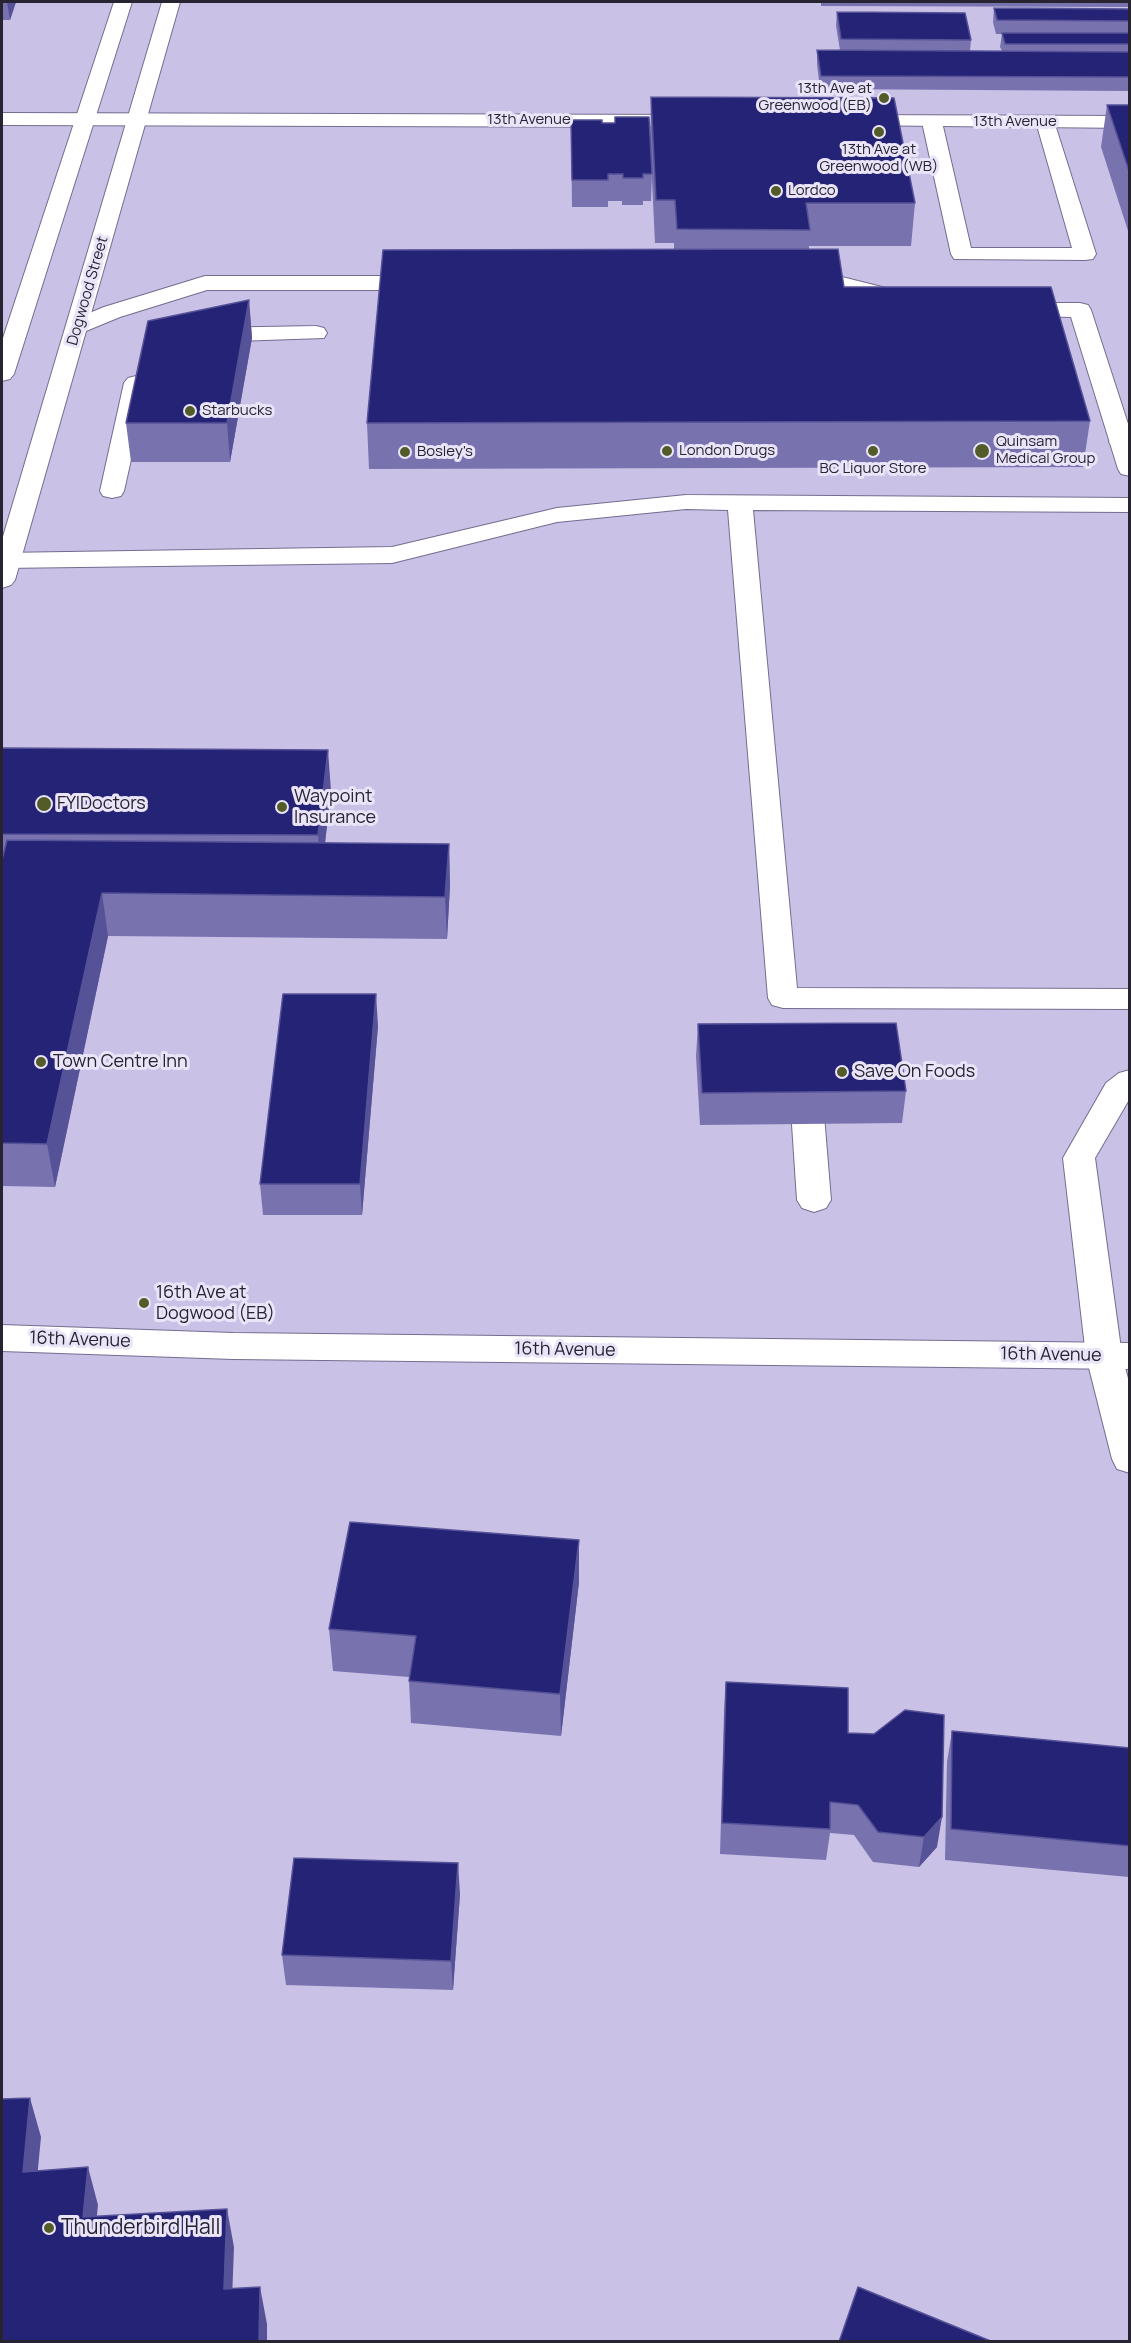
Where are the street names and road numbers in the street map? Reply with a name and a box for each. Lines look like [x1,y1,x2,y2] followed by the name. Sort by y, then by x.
[487,111,571,129] street label: 13th Avenue
[973,113,1057,131] street label: 13th Avenue
[64,234,112,348] street label: Dogwood Street
[29,1327,131,1353] street label: 16th Avenue
[514,1338,616,1362] street label: 16th Avenue
[1000,1343,1102,1367] street label: 16th Avenue

